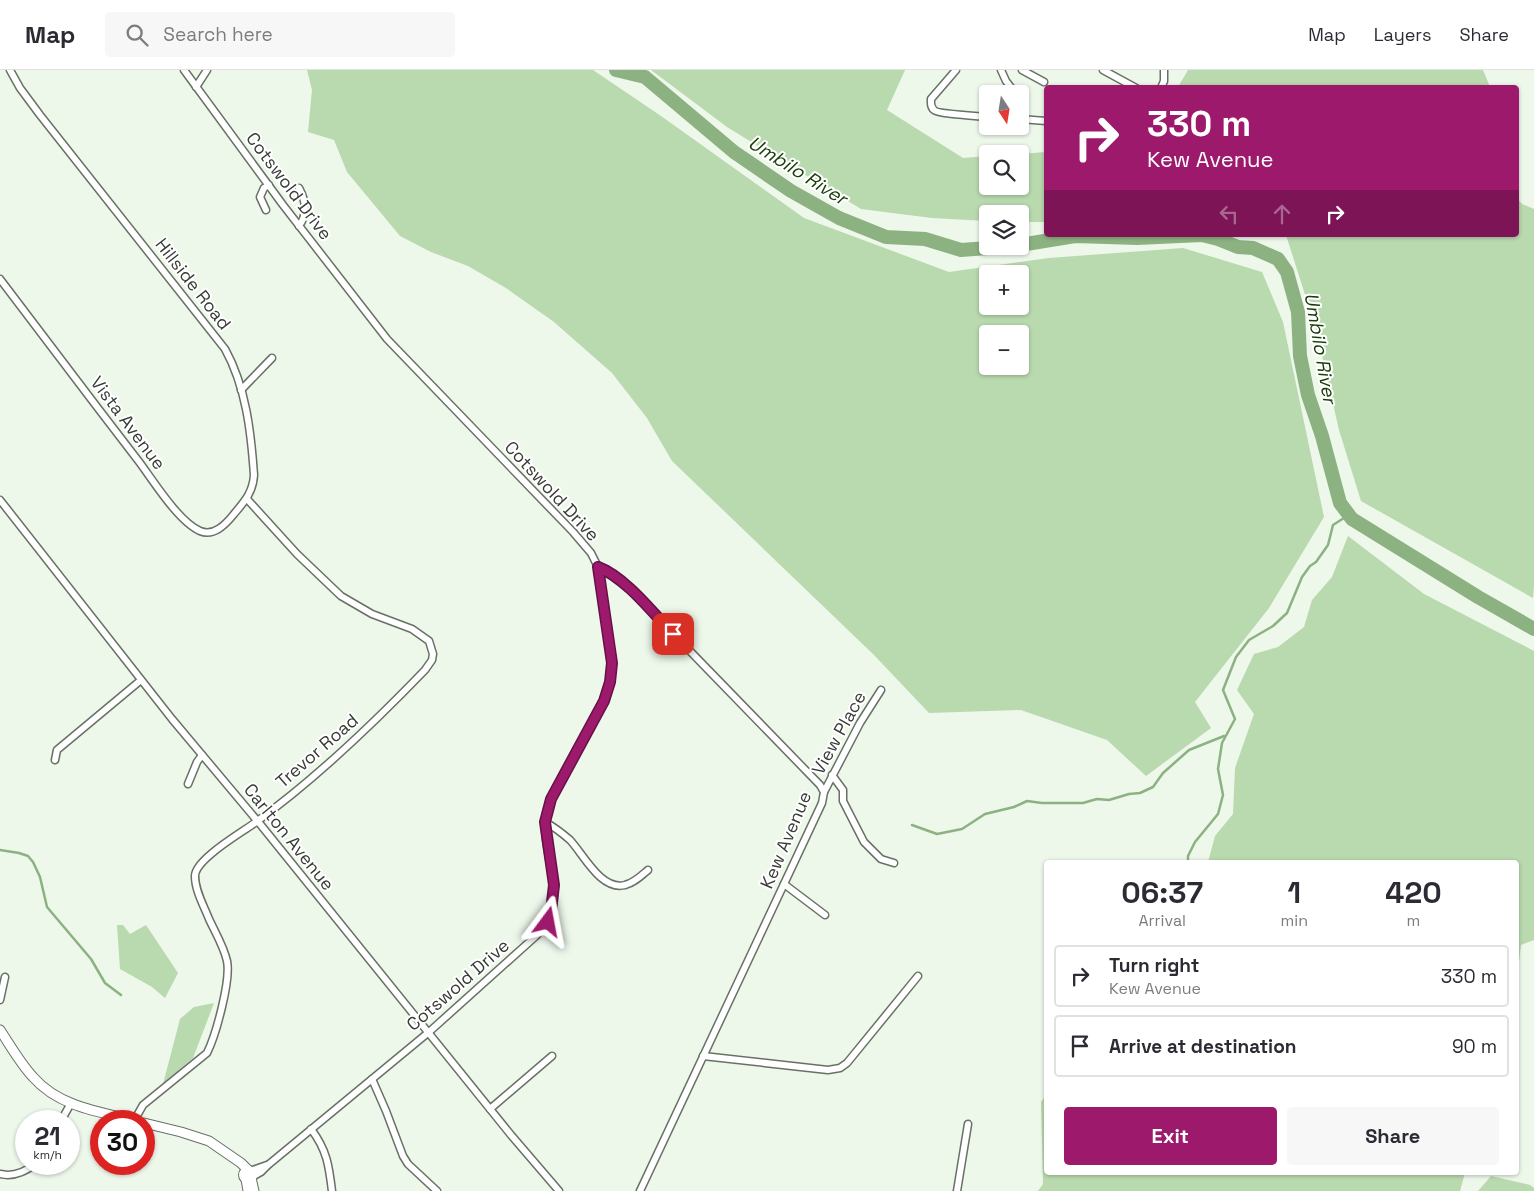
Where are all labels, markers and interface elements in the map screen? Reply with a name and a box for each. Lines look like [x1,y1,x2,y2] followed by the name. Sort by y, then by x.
[105,12,455,57] search box
[25,19,75,50] text: Map
[123,21,151,49] icon: search
[163,22,273,47] text: Search here
[1308,23,1346,46] text: Map
[1374,23,1431,46] text: Layers
[1459,23,1509,46] text: Share
[979,85,1029,135] north arrow
[979,85,1029,375] map controls
[1147,102,1251,146] text: 330 m
[1064,105,1129,170] icon: right
[241,127,337,244] street label: Cotswold Drive
[744,130,853,212] water label: Umbilo River
[979,145,1029,195] button: search
[1147,145,1273,173] text: Kew Avenue
[1215,200,1243,228] icon: left
[1268,200,1296,228] icon: ahead
[1321,200,1349,228] icon: right
[979,205,1029,255] button: layers
[150,233,236,334] street label: Hillside Road
[979,265,1029,315] button: +
[1298,291,1343,407] water label: Umbilo River
[979,325,1029,375] button: −
[86,371,171,474] street label: Vista Avenue
[500,436,605,546] street label: Cotswold Drive
[652,613,694,655] pin
[659,620,687,648] icon: arrive
[806,687,871,778] street label: View Place
[271,708,363,793] street label: Trevor Road
[239,778,340,895] street label: Carlton Avenue
[755,788,816,892] street label: Kew Avenue
[1121,873,1203,912] text: 06:37
[1287,873,1301,912] text: 1
[1385,873,1442,912] text: 420
[521,895,573,947] position arrow
[1138,910,1186,931] text: Arrival
[1280,910,1308,931] text: min
[1407,910,1420,931] text: m
[401,934,514,1036] street label: Cotswold Drive
[1109,953,1199,978] text: Turn right
[1066,962,1094,990] icon: right
[1441,964,1497,989] text: 330 m
[1109,978,1201,999] text: Kew Avenue
[1066,1032,1094,1060] icon: arrive
[1109,1034,1297,1059] text: Arrive at destination
[1452,1034,1497,1059] text: 90 m
[1064,1107,1277,1165] button: Exit
[1287,1107,1499,1165] button: Share
[90,1110,155,1175] speed limit sign: 30
[34,1120,61,1152] text: 21
[33,1147,62,1163] text: km/h

